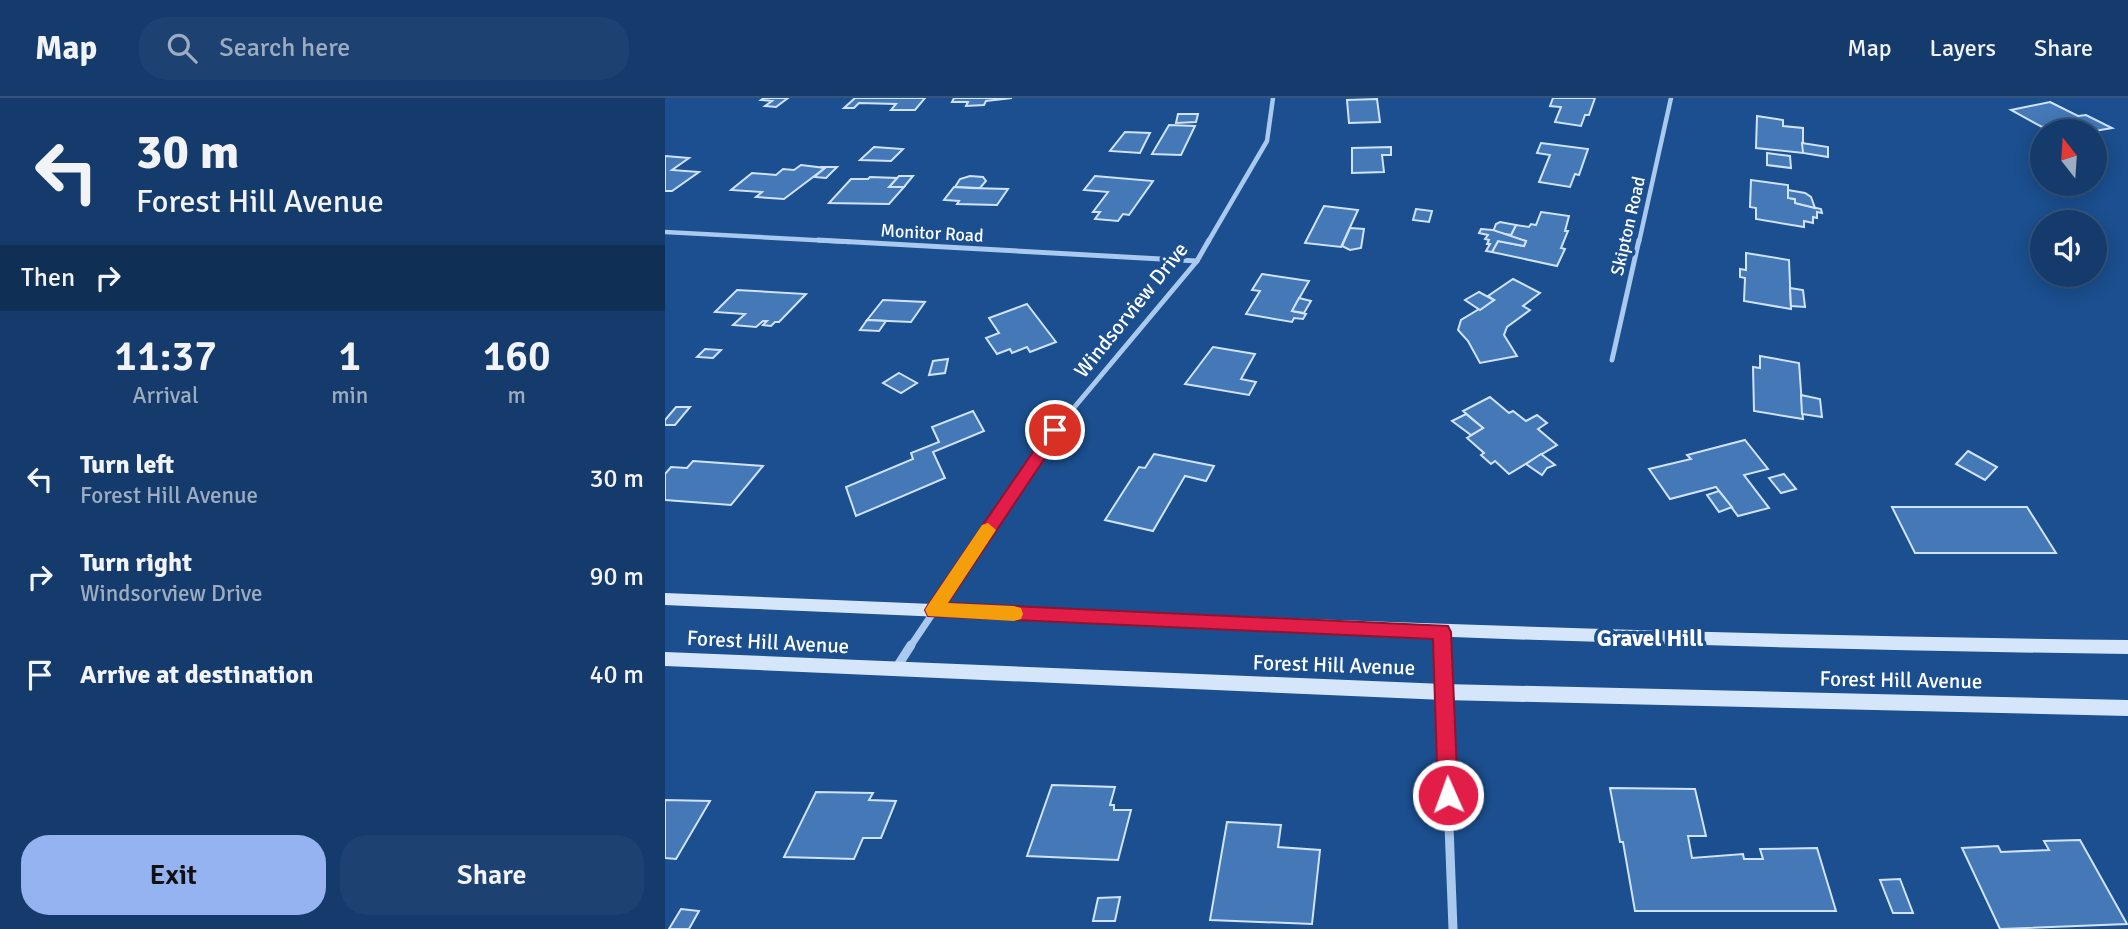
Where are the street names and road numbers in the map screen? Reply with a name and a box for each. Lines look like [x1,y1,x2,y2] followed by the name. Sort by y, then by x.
[1606,174,1650,278] street label: Skipton Road
[880,219,984,247] street label: Monitor Road
[1068,237,1194,383] street label: Windsorview Drive
[686,625,850,659] street label: Forest Hill Avenue
[1252,649,1416,681] street label: Forest Hill Avenue
[1820,666,1982,694] street label: Forest Hill Avenue

